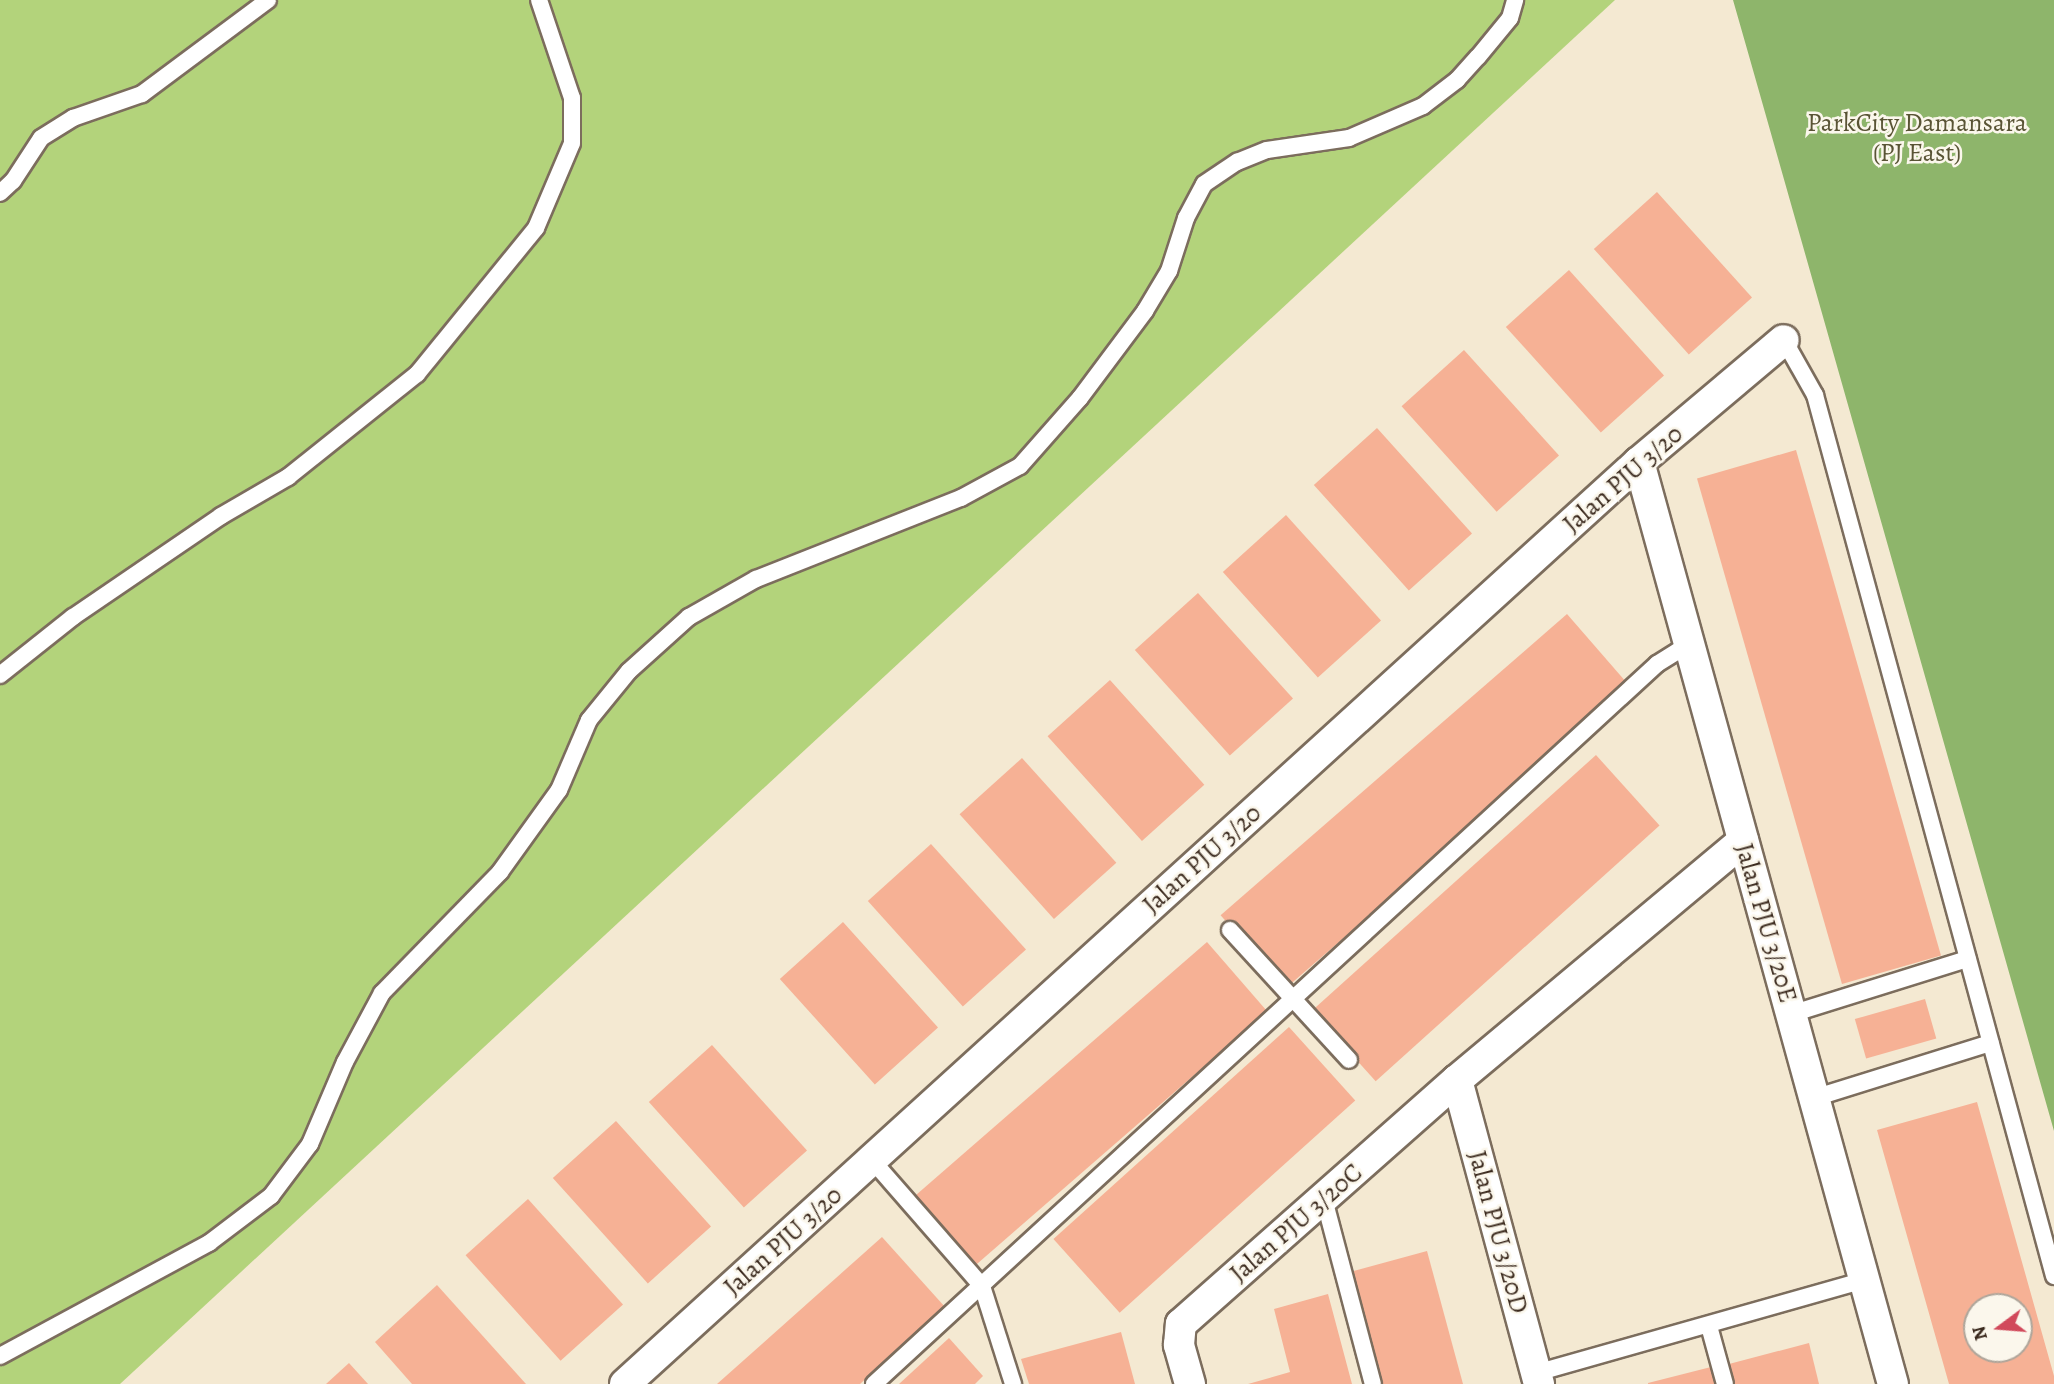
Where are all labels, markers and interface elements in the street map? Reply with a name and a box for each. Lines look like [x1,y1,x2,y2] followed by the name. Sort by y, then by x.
[1807,107,2027,168] park label: ParkCity Damansara (PJ East)
[1557,418,1689,540] street label: Jalan PJU 3/20
[1136,798,1268,920] street label: Jalan PJU 3/20
[1728,840,1804,1006] street label: Jalan PJU 3/20E
[1461,1147,1535,1317] street label: Jalan PJU 3/20D
[1223,1157,1369,1289] street label: Jalan PJU 3/20C
[717,1180,849,1302] street label: Jalan PJU 3/20
[1963,1293,2033,1363] north arrow
[1965,1323,1994,1343] text: N

